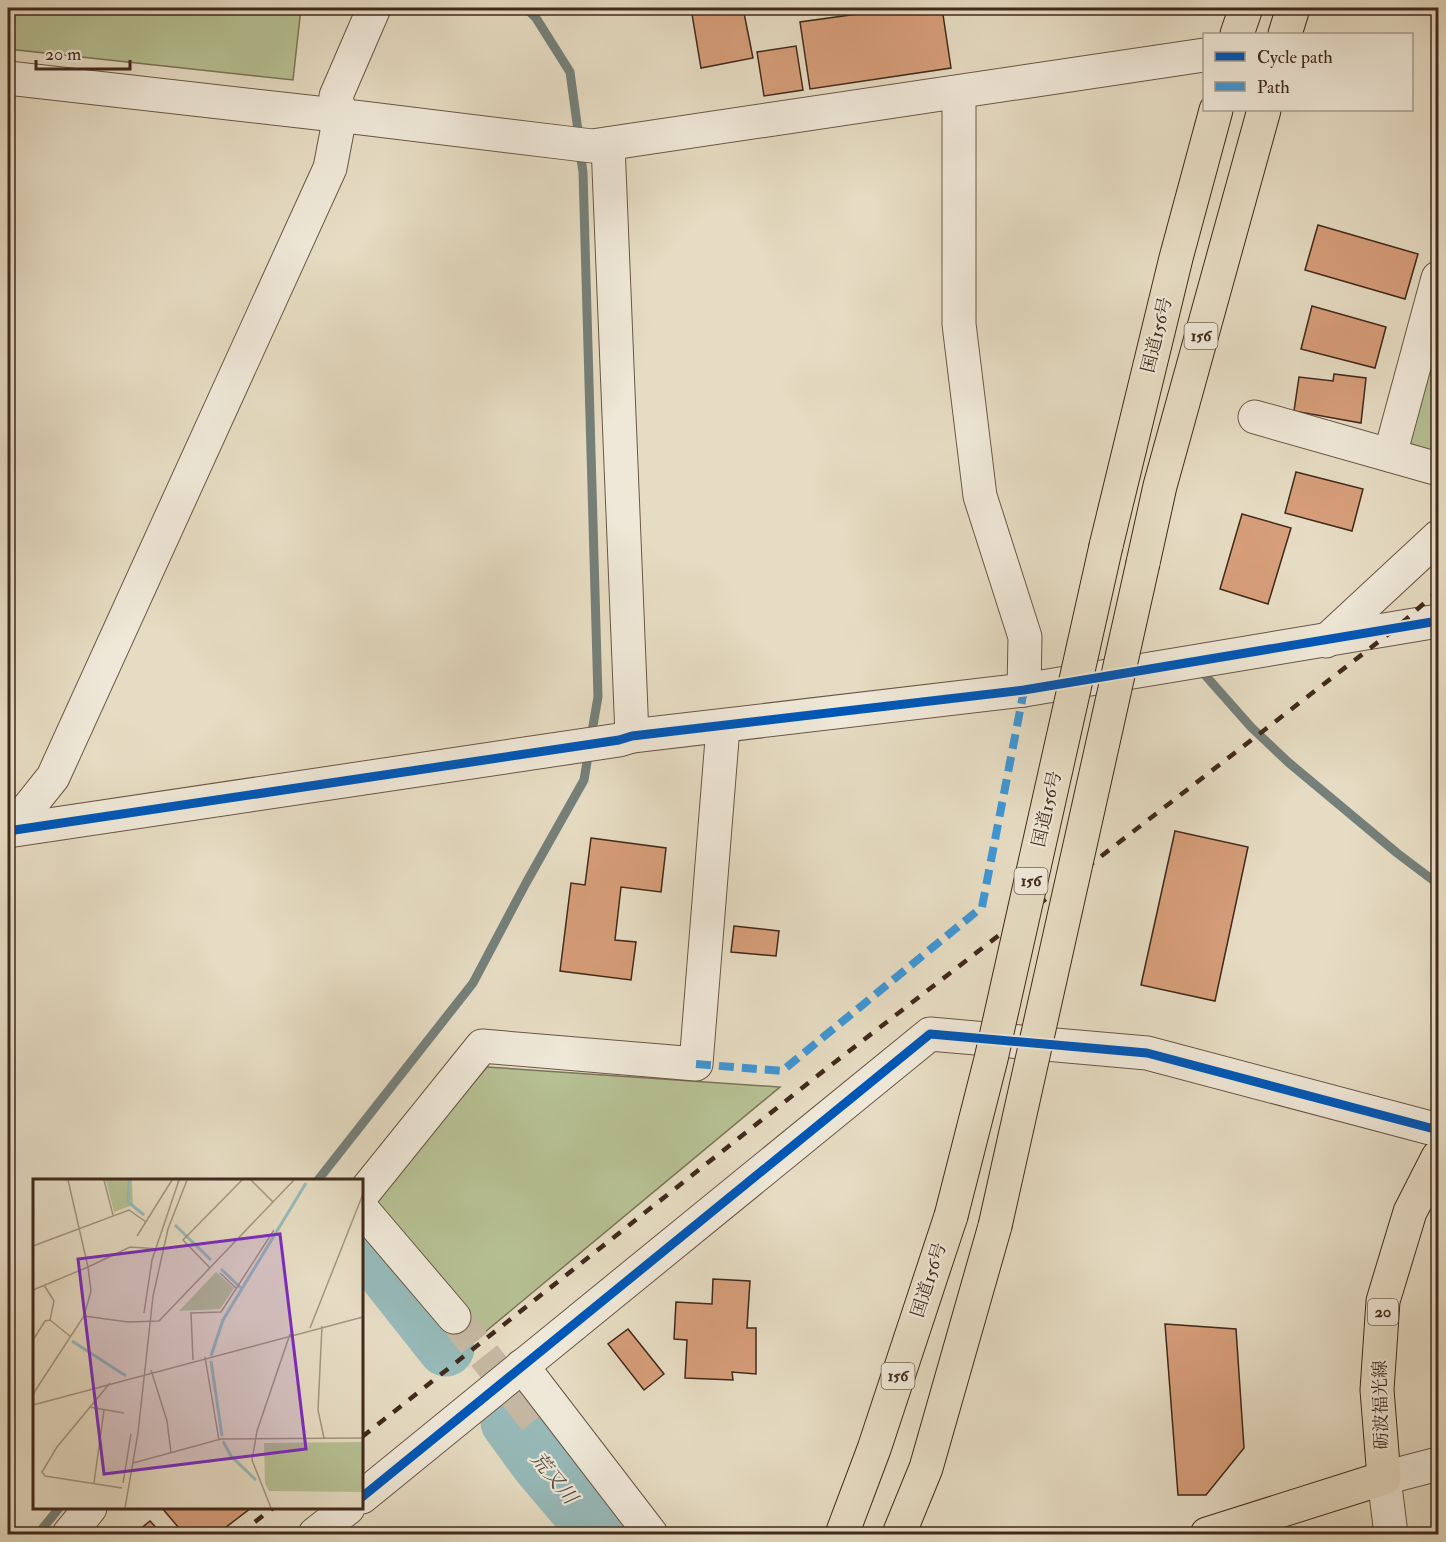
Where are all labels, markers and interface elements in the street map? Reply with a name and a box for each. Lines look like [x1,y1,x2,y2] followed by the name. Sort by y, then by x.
[36,33,130,71] scale bar
[1203,33,1413,111] legend
[45,43,81,66] text: 20 m
[1257,46,1333,69] text: Cycle path
[1257,76,1290,99] text: Path
[1136,295,1178,375] street label: 国道156号
[1184,323,1218,349] road number: 156
[1027,769,1067,849] street label: 国道156号
[1014,868,1048,894] road number: 156
[33,1179,363,1509] inset map
[906,1240,952,1320] street label: 国道156号
[1368,1299,1398,1325] road number: 20
[1369,1360,1393,1450] street label: 砺波福光線
[882,1363,914,1389] road number: 156
[525,1447,584,1511] water label: 荒又川

